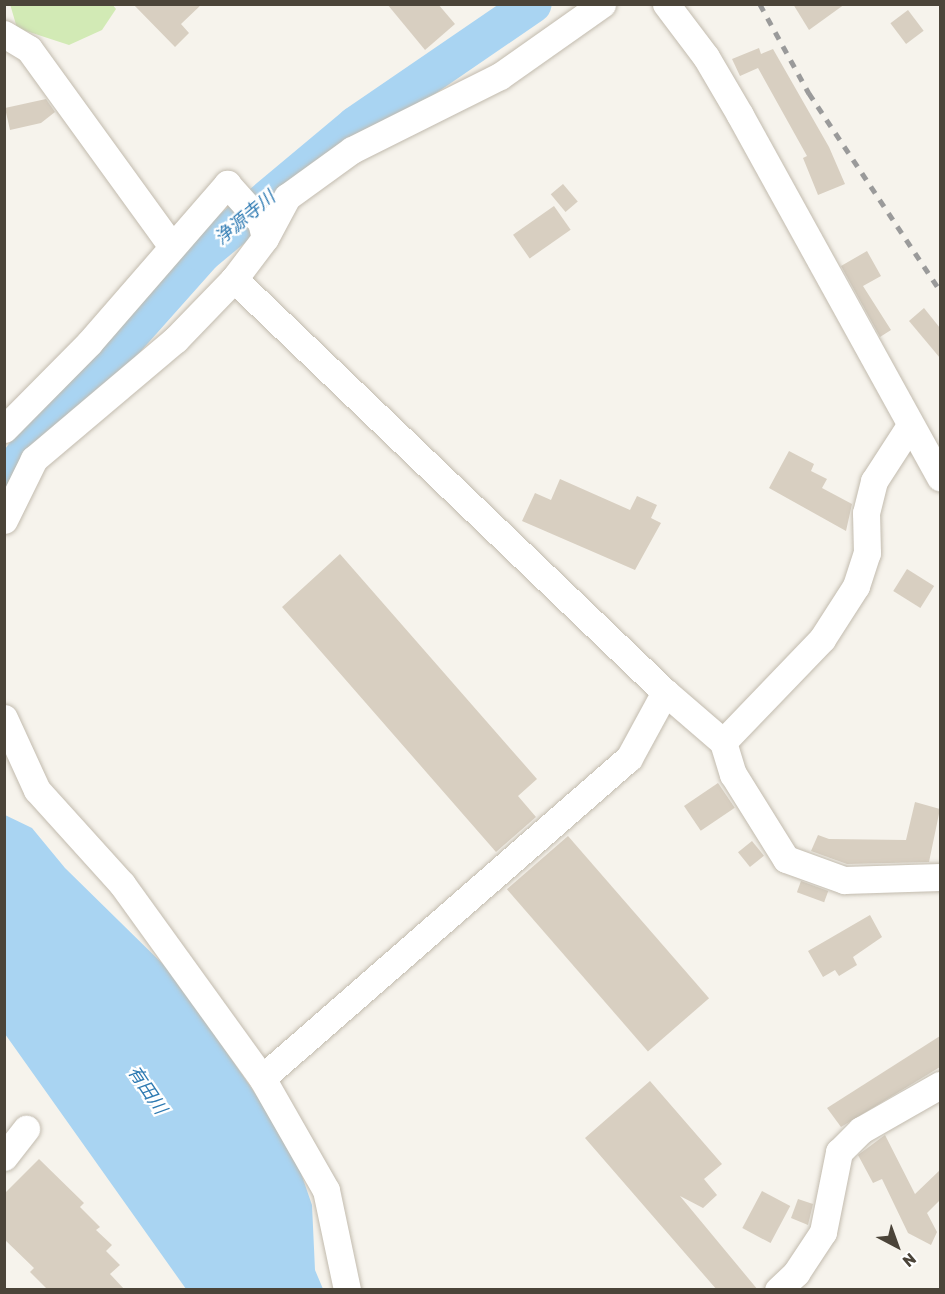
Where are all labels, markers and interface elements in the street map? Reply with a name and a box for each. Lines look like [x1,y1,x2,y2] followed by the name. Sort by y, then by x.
[210,187,280,249] water label: 浄源寺川
[123,1062,171,1118] water label: 有田川
[867,1216,927,1276] north arrow
[899,1249,920,1271] text: N

